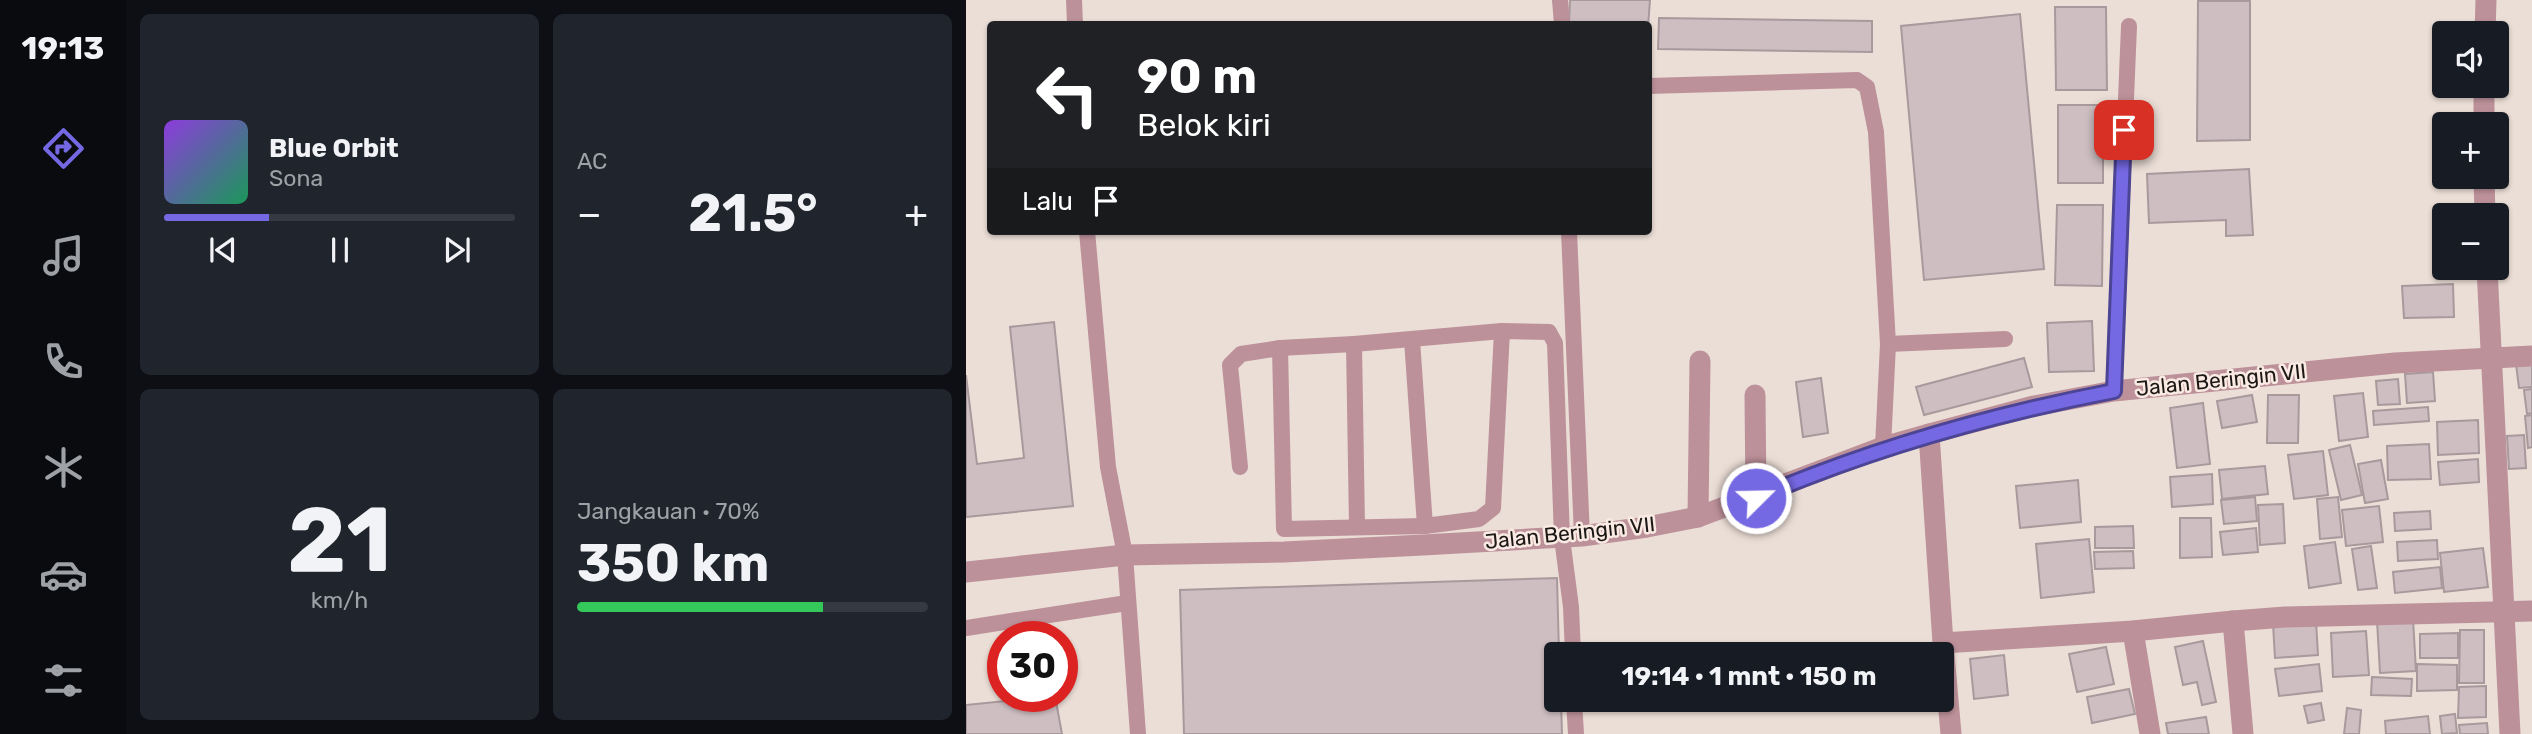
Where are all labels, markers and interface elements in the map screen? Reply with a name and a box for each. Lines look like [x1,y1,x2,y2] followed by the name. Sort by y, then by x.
[2432,21,2509,280] map controls
[2432,21,2509,98] button: sound
[22,29,104,67] text: 19:13
[1137,47,1257,105] text: 90 m
[1022,49,1113,140] icon: left
[2094,100,2154,160] pin
[1137,106,1271,144] text: Belok kiri
[2105,111,2143,149] icon: arrive
[2432,112,2509,189] button: +
[39,124,88,173] icon: directions
[269,133,399,164] text: Blue Orbit
[577,147,607,175] text: AC
[269,164,323,192] text: Sona
[688,182,818,244] text: 21.5°
[1087,182,1125,220] icon: arrive
[1022,186,1073,217] text: Lalu
[577,191,602,237] text: −
[904,191,928,237] text: +
[2432,203,2509,280] button: −
[39,231,88,280] icon: music
[204,231,242,269] icon: previous
[321,231,359,269] icon: pause
[438,231,476,269] icon: next
[39,337,88,386] icon: phone
[2135,358,2307,401] street label: Jalan Beringin VII
[39,443,88,492] icon: climate
[1719,461,1793,535] position arrow
[287,486,392,594] text: 21
[577,497,759,525] text: Jangkauan · 70%
[1484,511,1656,554] street label: Jalan Beringin VII
[577,532,769,594] text: 350 km
[39,550,88,599] icon: car
[311,586,368,614] text: km/h
[987,621,1078,712] speed limit sign: 30
[39,656,88,705] icon: filters
[1622,661,1876,692] text: 19:14 · 1 mnt · 150 m

